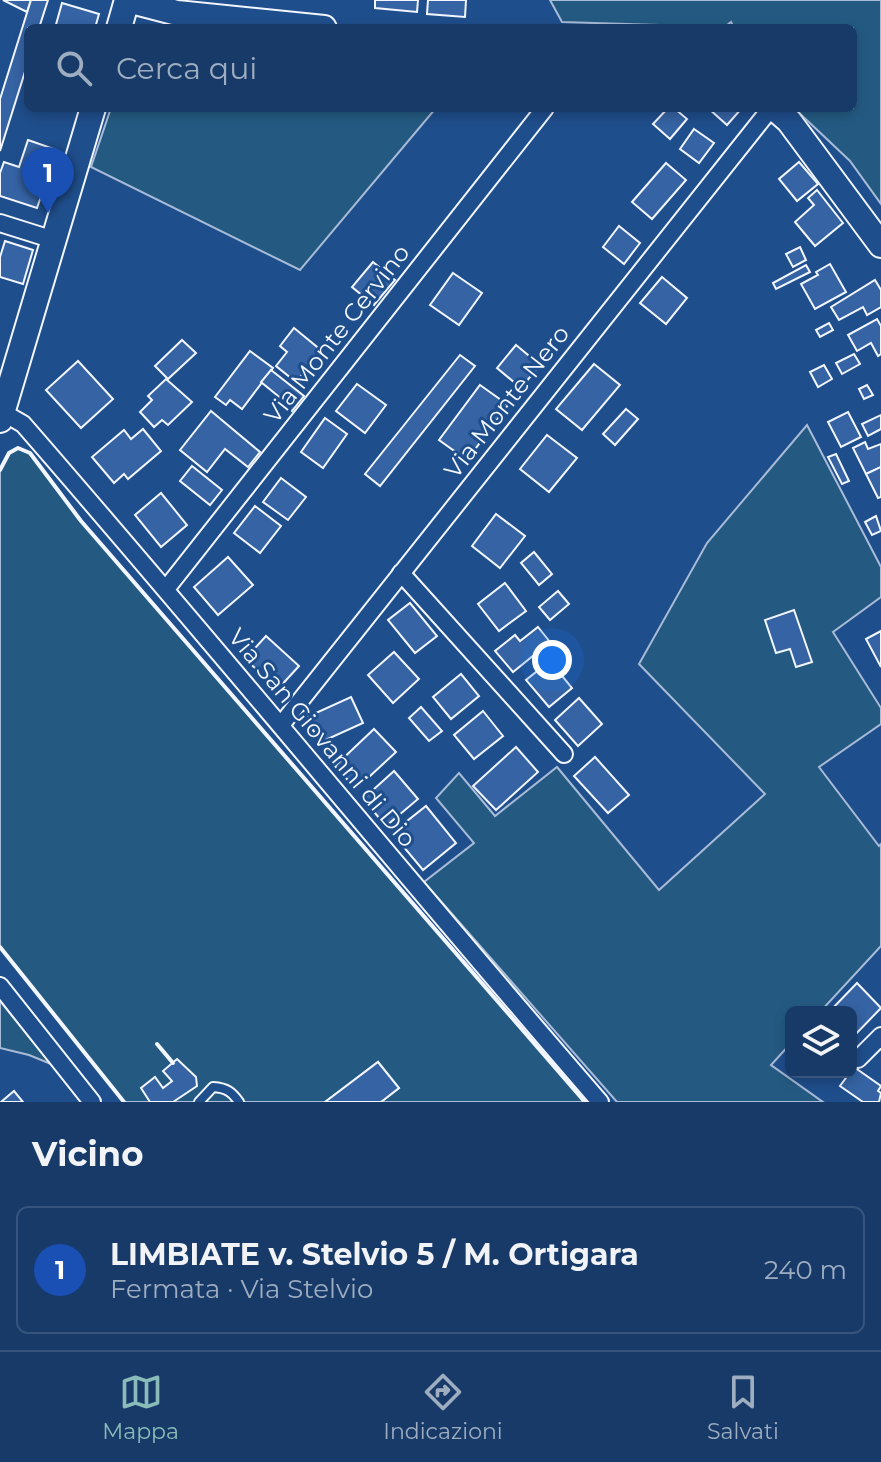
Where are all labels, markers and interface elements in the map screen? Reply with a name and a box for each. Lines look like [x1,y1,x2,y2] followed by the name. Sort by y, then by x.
[24,24,857,112] search box
[52,46,96,90] icon: search
[116,50,257,87] text: Cerca qui
[22,147,74,213] pin: 1
[258,238,416,429] street label: Via Monte Cervino
[438,320,575,484] street label: Via Monte Nero
[222,622,422,853] street label: Via San Giovanni di Dio
[532,640,572,680] your location
[785,1006,857,1078] map controls
[785,1006,857,1078] button: layers
[32,1133,144,1175] text: Vicino
[110,1236,639,1273] text: LIMBIATE v. Stelvio 5 / M. Ortigara
[55,1254,65,1286] text: 1
[764,1254,847,1286] text: 240 m
[110,1273,373,1305] text: Fermata · Via Stelvio
[102,1370,179,1445] tab: Mappa
[383,1370,503,1445] tab: Indicazioni
[707,1370,779,1445] tab: Salvati

